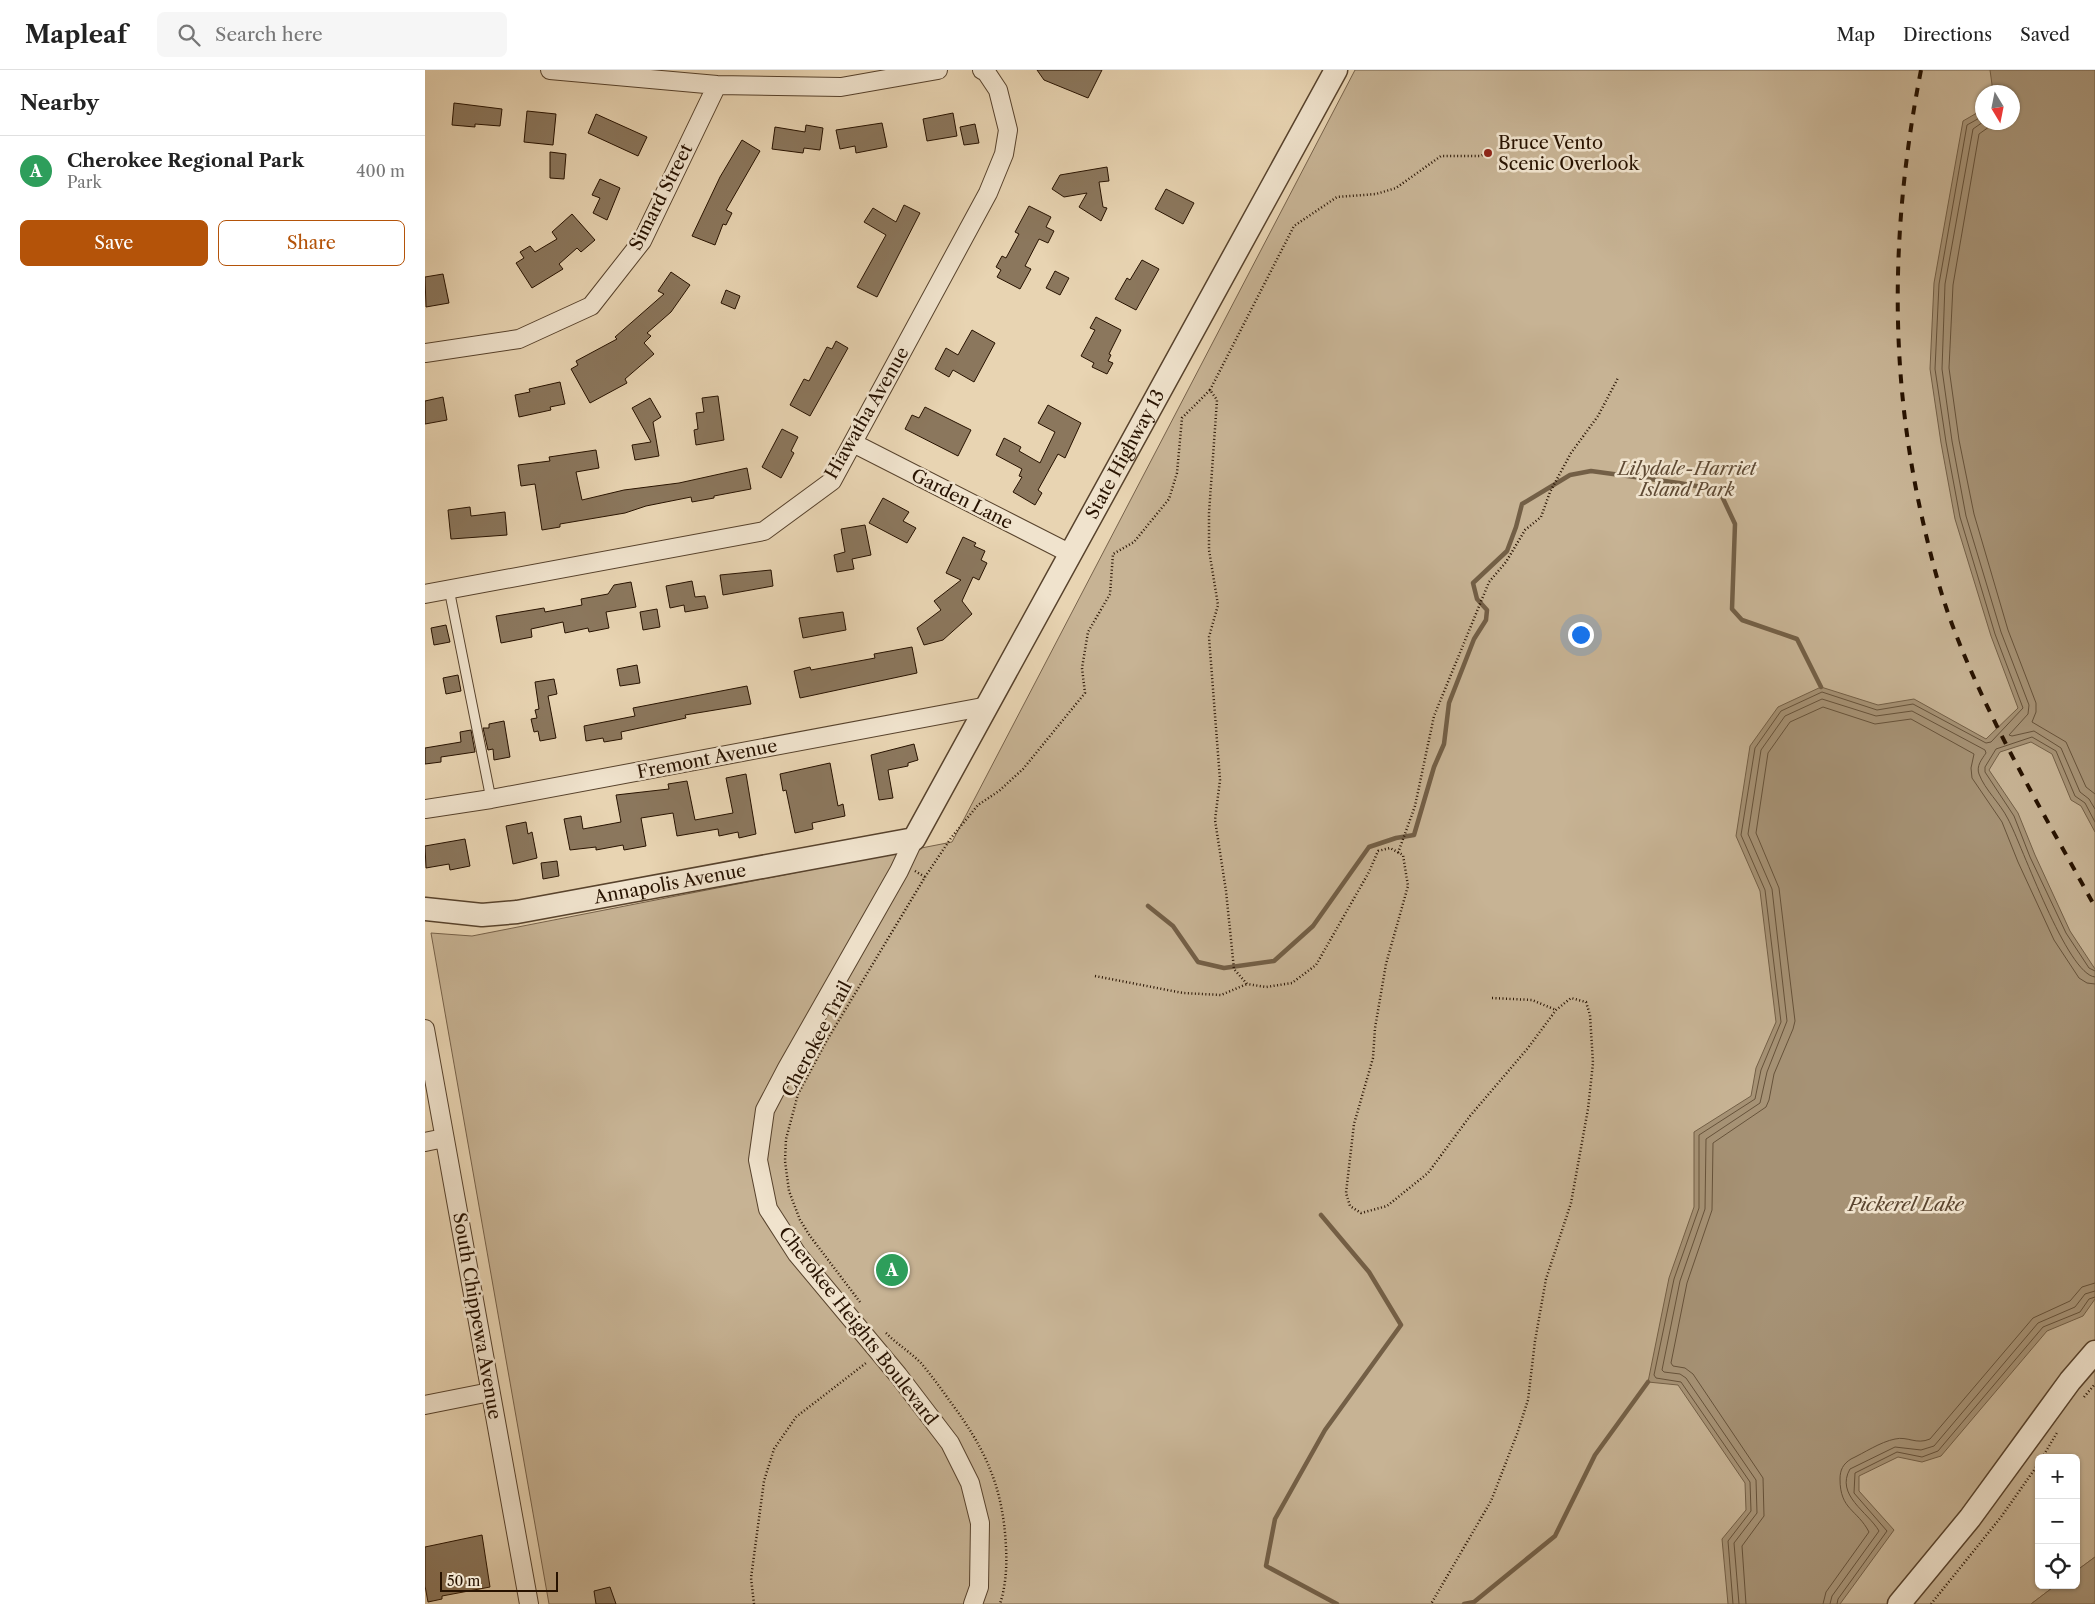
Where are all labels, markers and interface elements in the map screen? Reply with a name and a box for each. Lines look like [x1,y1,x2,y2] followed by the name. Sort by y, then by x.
[157,12,507,57] search box
[25,20,127,49] text: Mapleaf
[175,21,203,49] icon: search
[215,23,323,46] text: Search here
[1836,24,1875,46] text: Map
[1903,24,1992,46] text: Directions
[2020,24,2070,46] text: Saved
[1975,85,2020,130] north arrow
[20,90,99,115] text: Nearby
[1498,132,1641,175] place label: Bruce Vento Scenic Overlook
[625,139,698,254] street label: Simard Street
[1482,147,1494,159] marker: Bruce Vento Scenic Overlook
[67,149,304,172] text: Cherokee Regional Park
[30,161,42,181] text: A
[356,161,405,181] text: 400 m
[67,172,102,192] text: Park
[20,220,208,266] button: Save
[218,220,405,266] button: Share
[820,343,914,483] street label: Hiawatha Avenue
[1081,386,1170,523] street label: State Highway 13
[1616,458,1758,501] park label: Lilydale-Harriet Island Park
[908,464,1016,534] street label: Garden Lane
[1568,622,1594,648] your location
[635,735,779,783] street label: Fremont Avenue
[591,859,748,909] street label: Annapolis Avenue
[777,977,857,1101] street label: Cherokee Trail
[1846,1193,1964,1216] water label: Pickerel Lake
[448,1211,506,1421] street label: South Chippewa Avenue
[774,1223,942,1429] street label: Cherokee Heights Boulevard
[876,1251,908,1289] pin: A
[2035,1454,2080,1589] map controls
[2035,1454,2080,1499] button: +
[2035,1499,2080,1544] button: −
[2035,1544,2080,1589] button: locate
[440,1569,557,1592] scale bar
[447,1572,480,1590] text: 50 m

